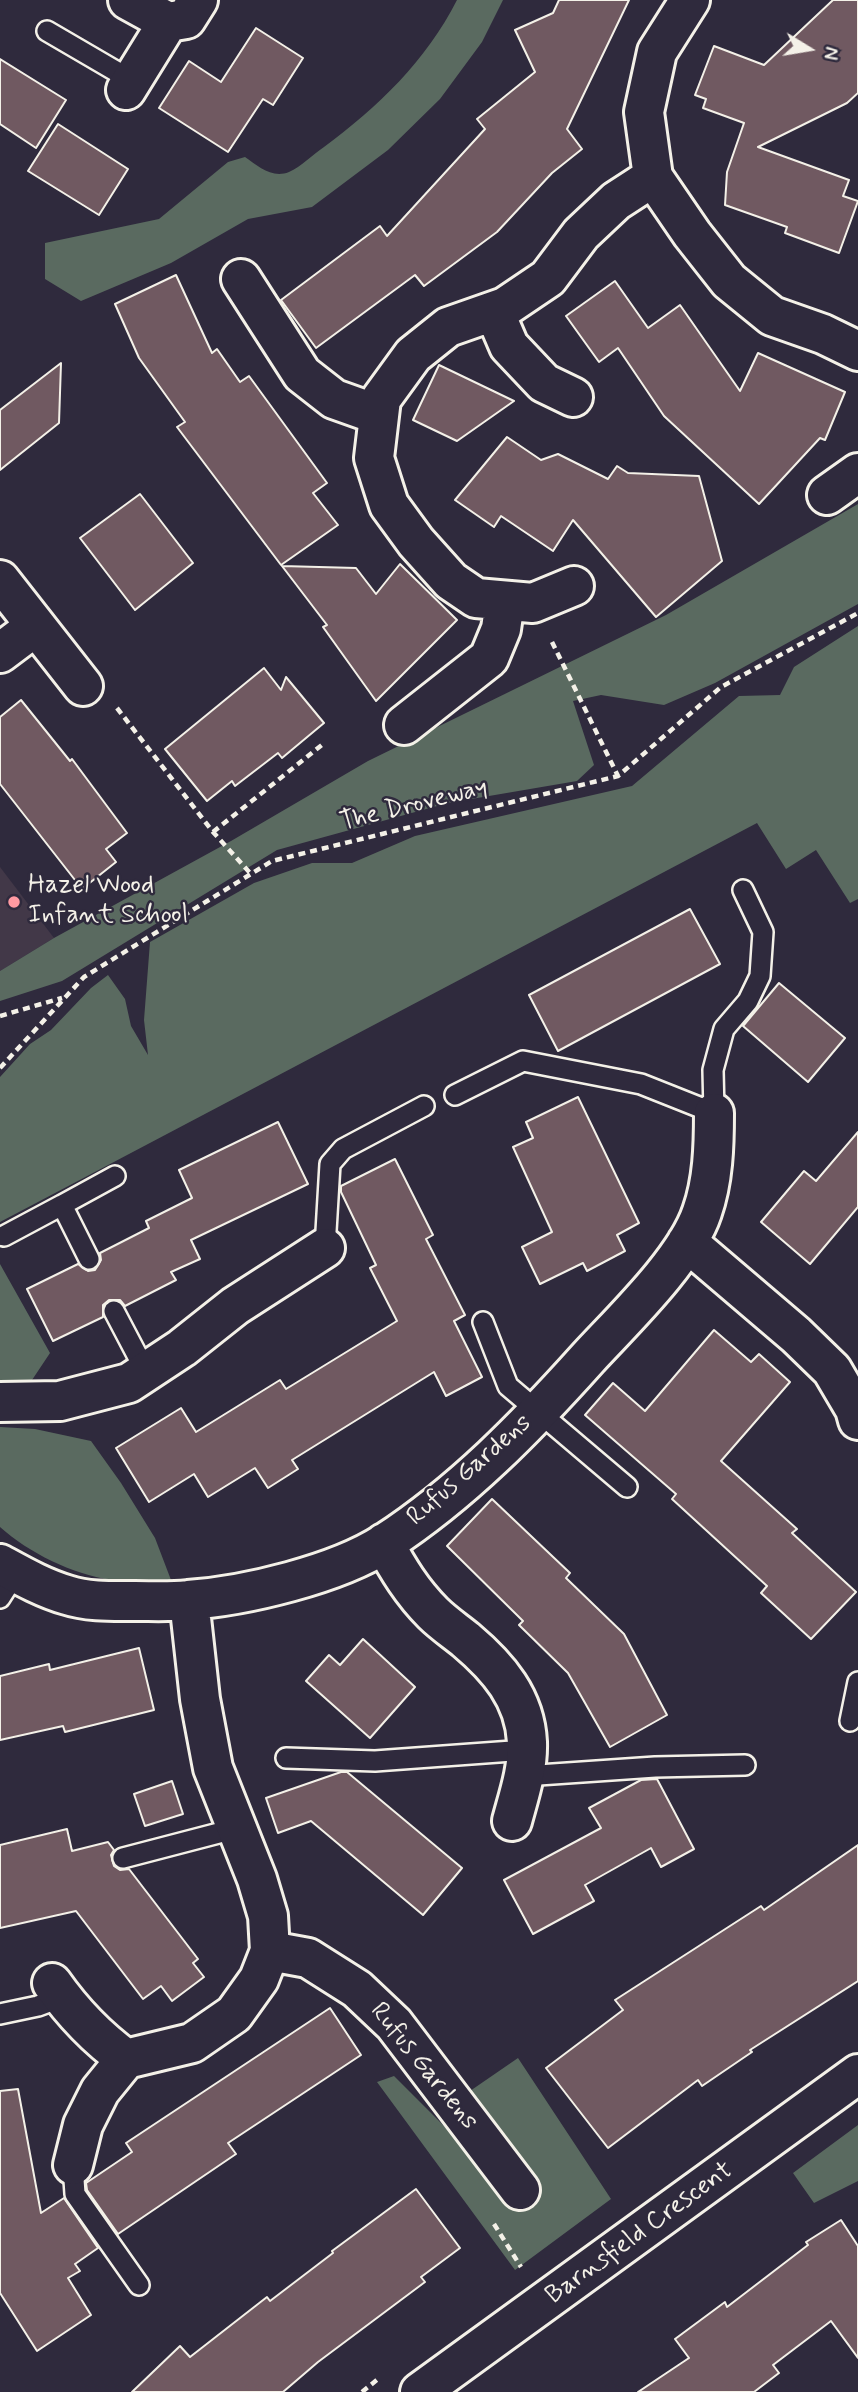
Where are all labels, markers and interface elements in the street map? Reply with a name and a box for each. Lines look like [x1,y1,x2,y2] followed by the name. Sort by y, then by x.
[774,14,844,84] north arrow
[817,45,844,62] text: N
[337,773,491,839] street label: The Droveway
[28,871,188,932] place label: Hazel Wood Infant School
[6,894,22,910] marker: Hazel Wood Infant School
[401,1408,539,1534] street label: Rufus Gardens
[362,1997,484,2137] street label: Rufus Gardens
[540,2156,740,2312] street label: Barnsfield Crescent

